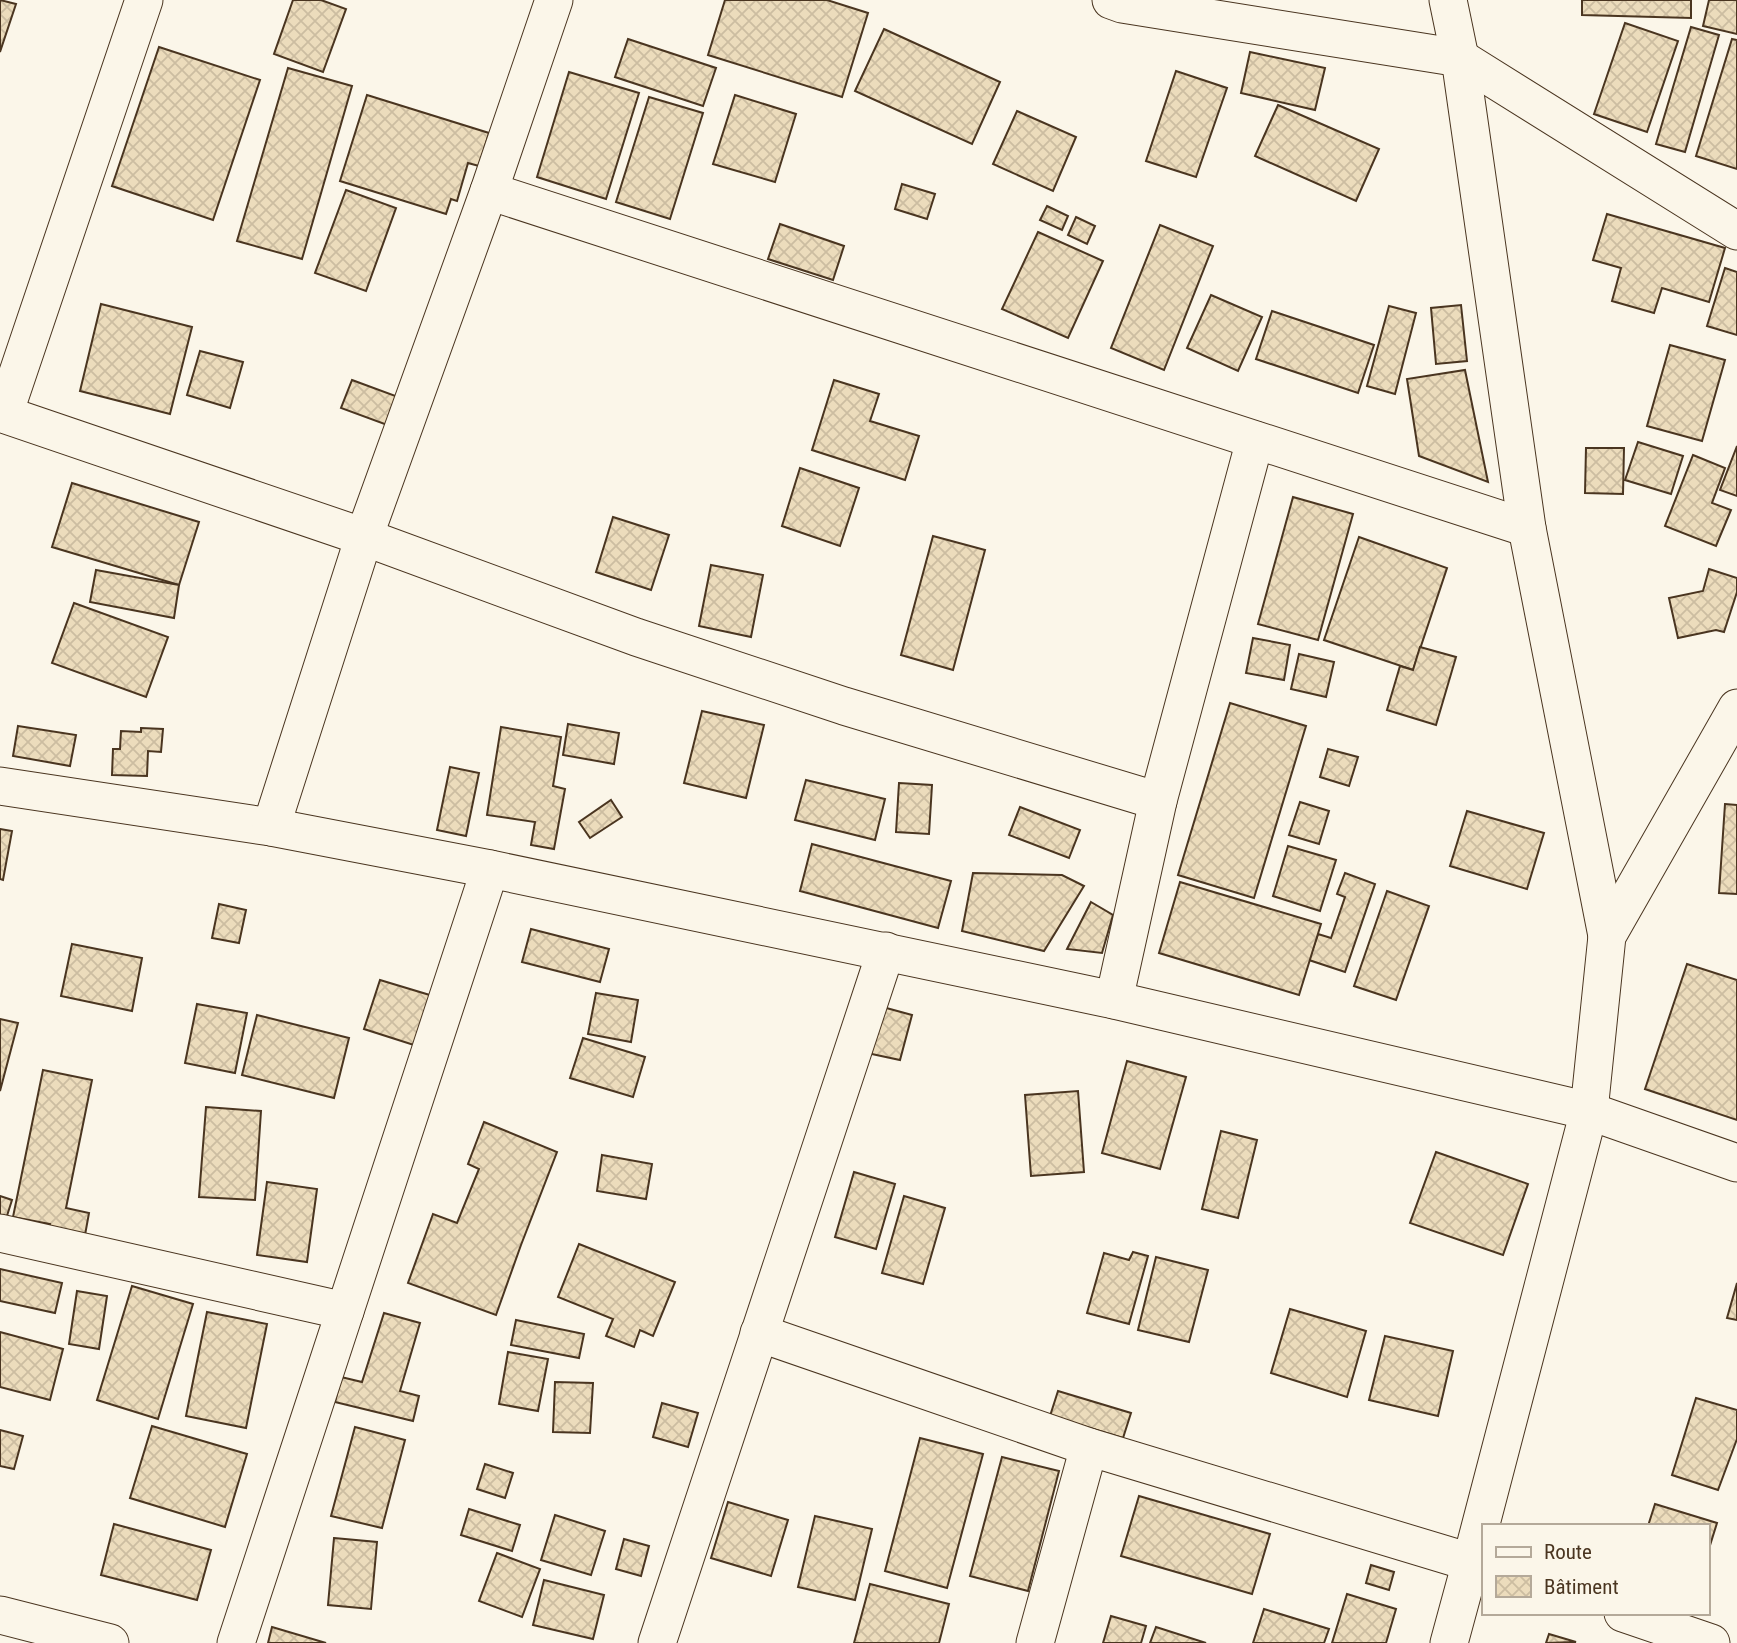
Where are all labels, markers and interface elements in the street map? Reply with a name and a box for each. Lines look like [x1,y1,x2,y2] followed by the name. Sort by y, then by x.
[1482,1524,1709,1615] legend
[1544,1540,1592,1564] text: Route
[1544,1575,1619,1599] text: Bâtiment

